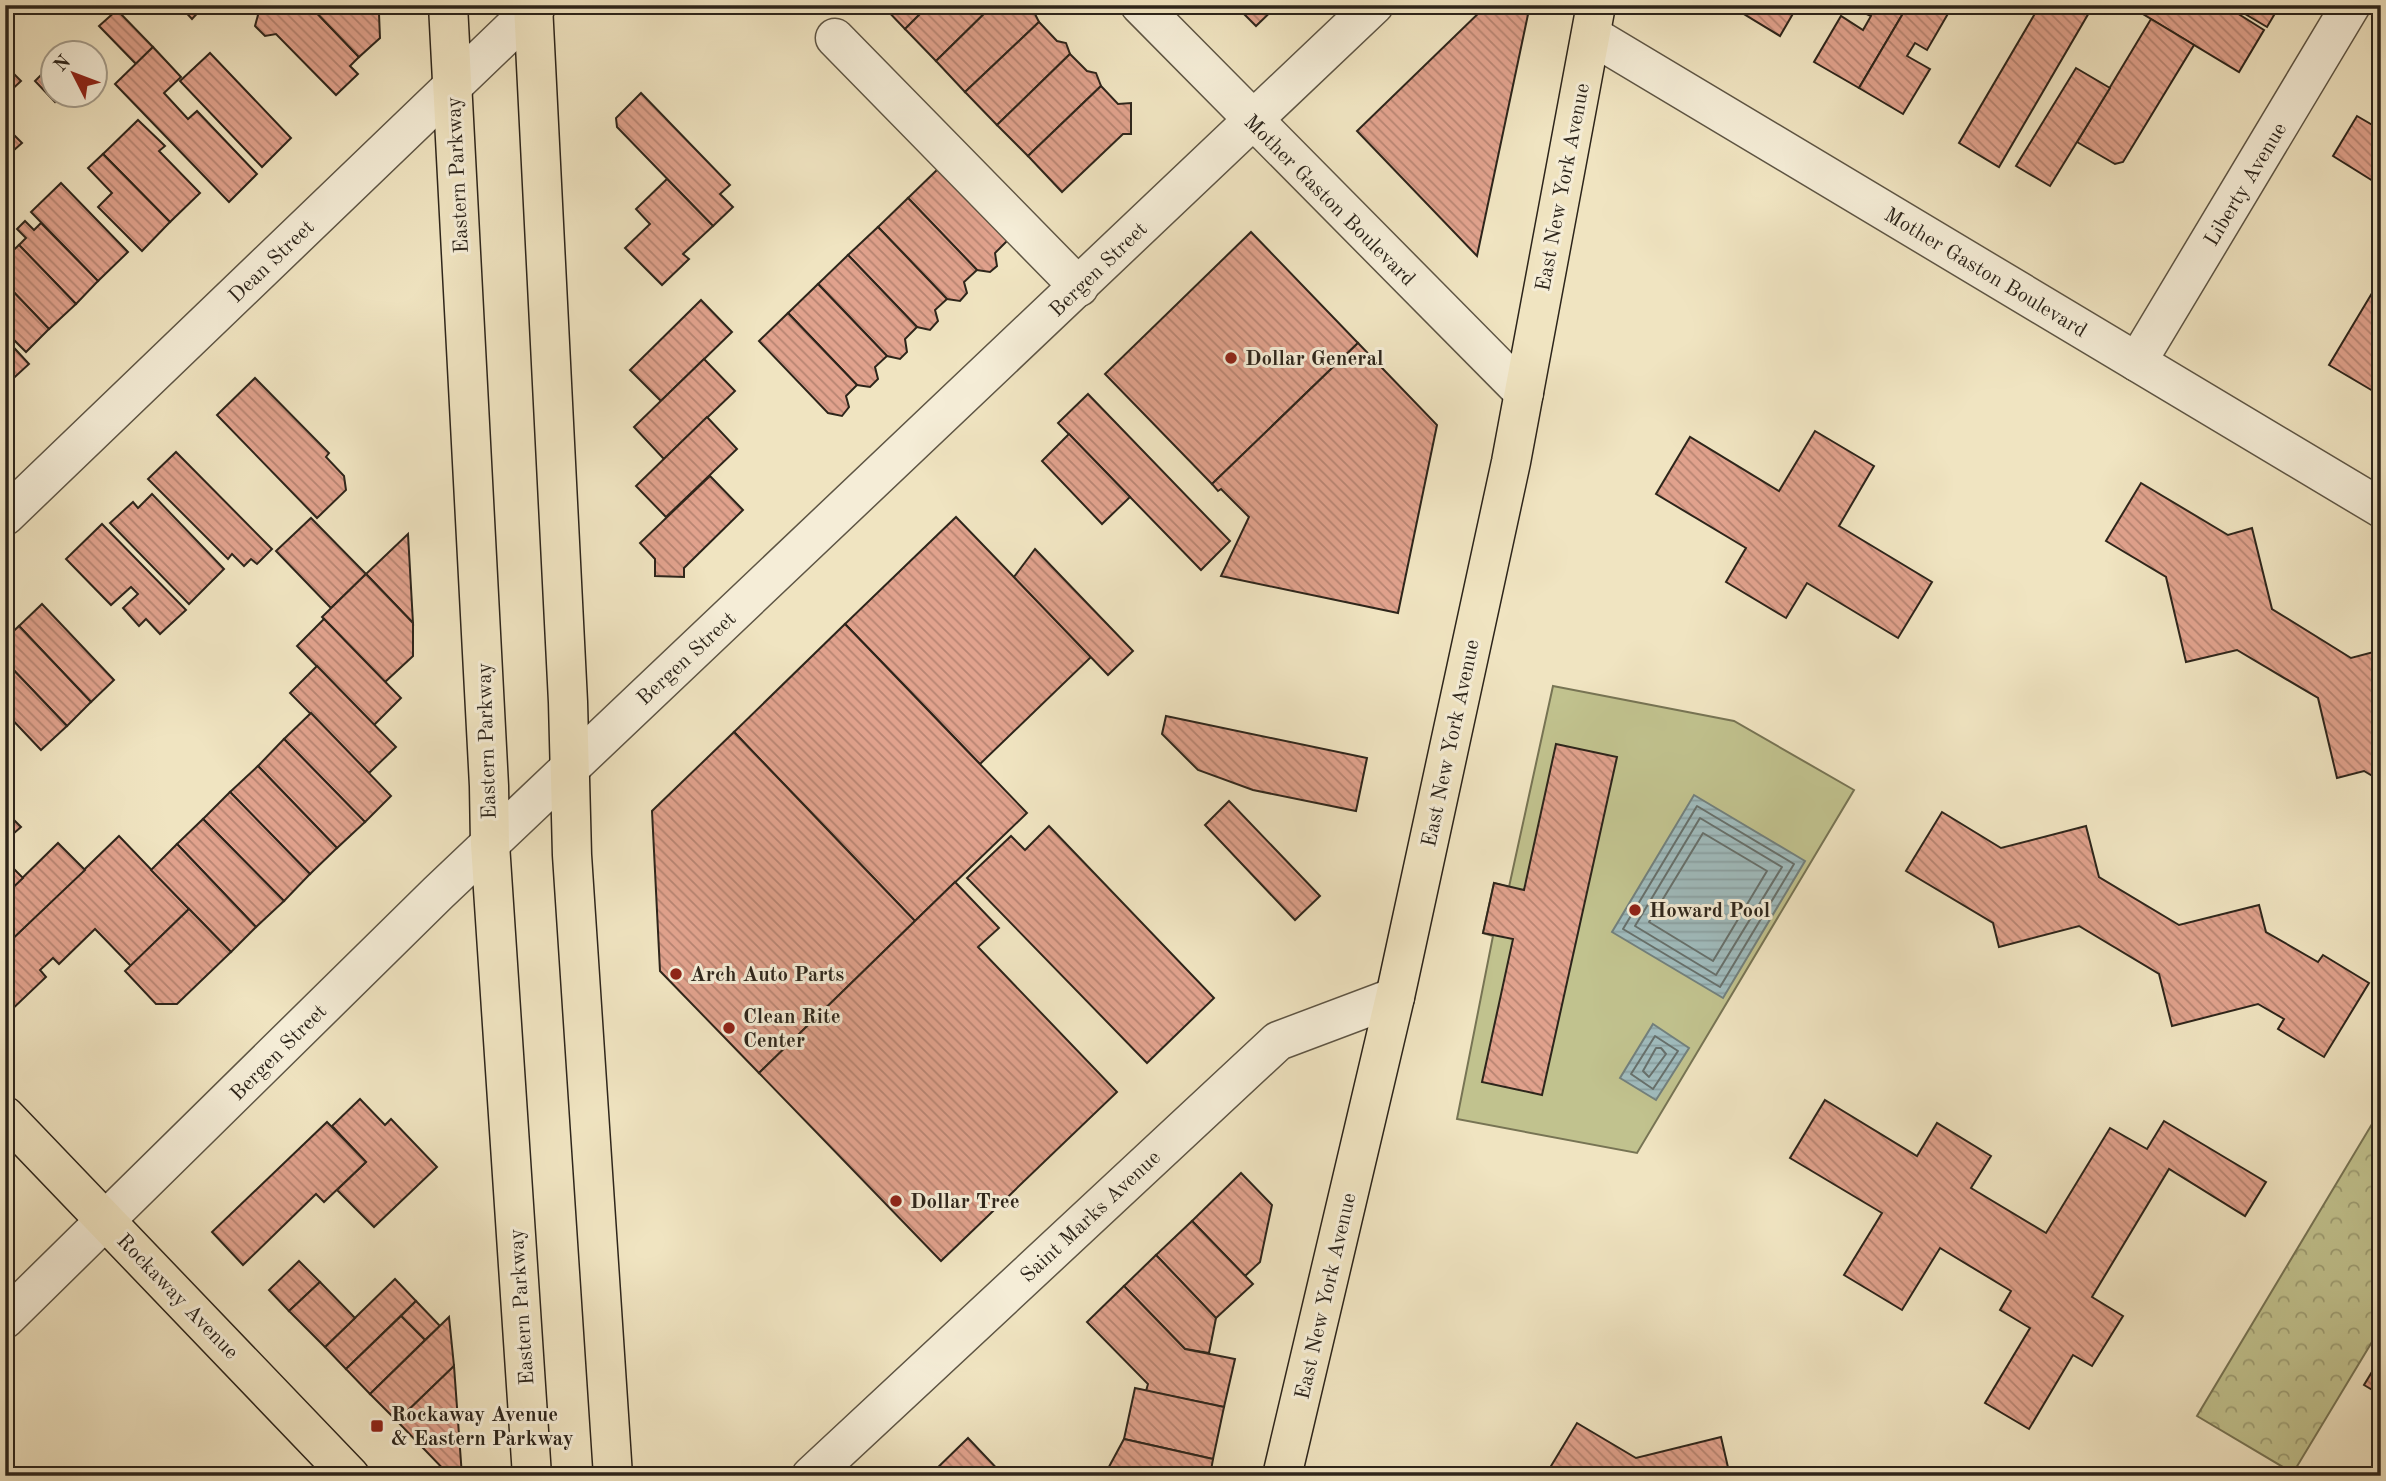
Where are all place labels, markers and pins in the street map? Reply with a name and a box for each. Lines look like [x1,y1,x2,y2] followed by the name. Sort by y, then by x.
[1245,349,1384,370] place label: Dollar General
[1223,350,1239,366] marker: Dollar General
[1649,901,1770,922] place label: Howard Pool
[1627,902,1643,918] marker: Howard Pool
[690,965,844,986] place label: Arch Auto Parts
[668,966,684,982] marker: Arch Auto Parts
[743,1007,841,1052] place label: Clean Rite Center
[721,1020,737,1036] marker: Clean Rite Center
[910,1192,1020,1213] place label: Dollar Tree
[888,1193,904,1209] marker: Dollar Tree
[391,1405,574,1450] place label: Rockaway Avenue & Eastern Parkway
[369,1418,385,1434] marker: Rockaway Avenue & Eastern Parkway

